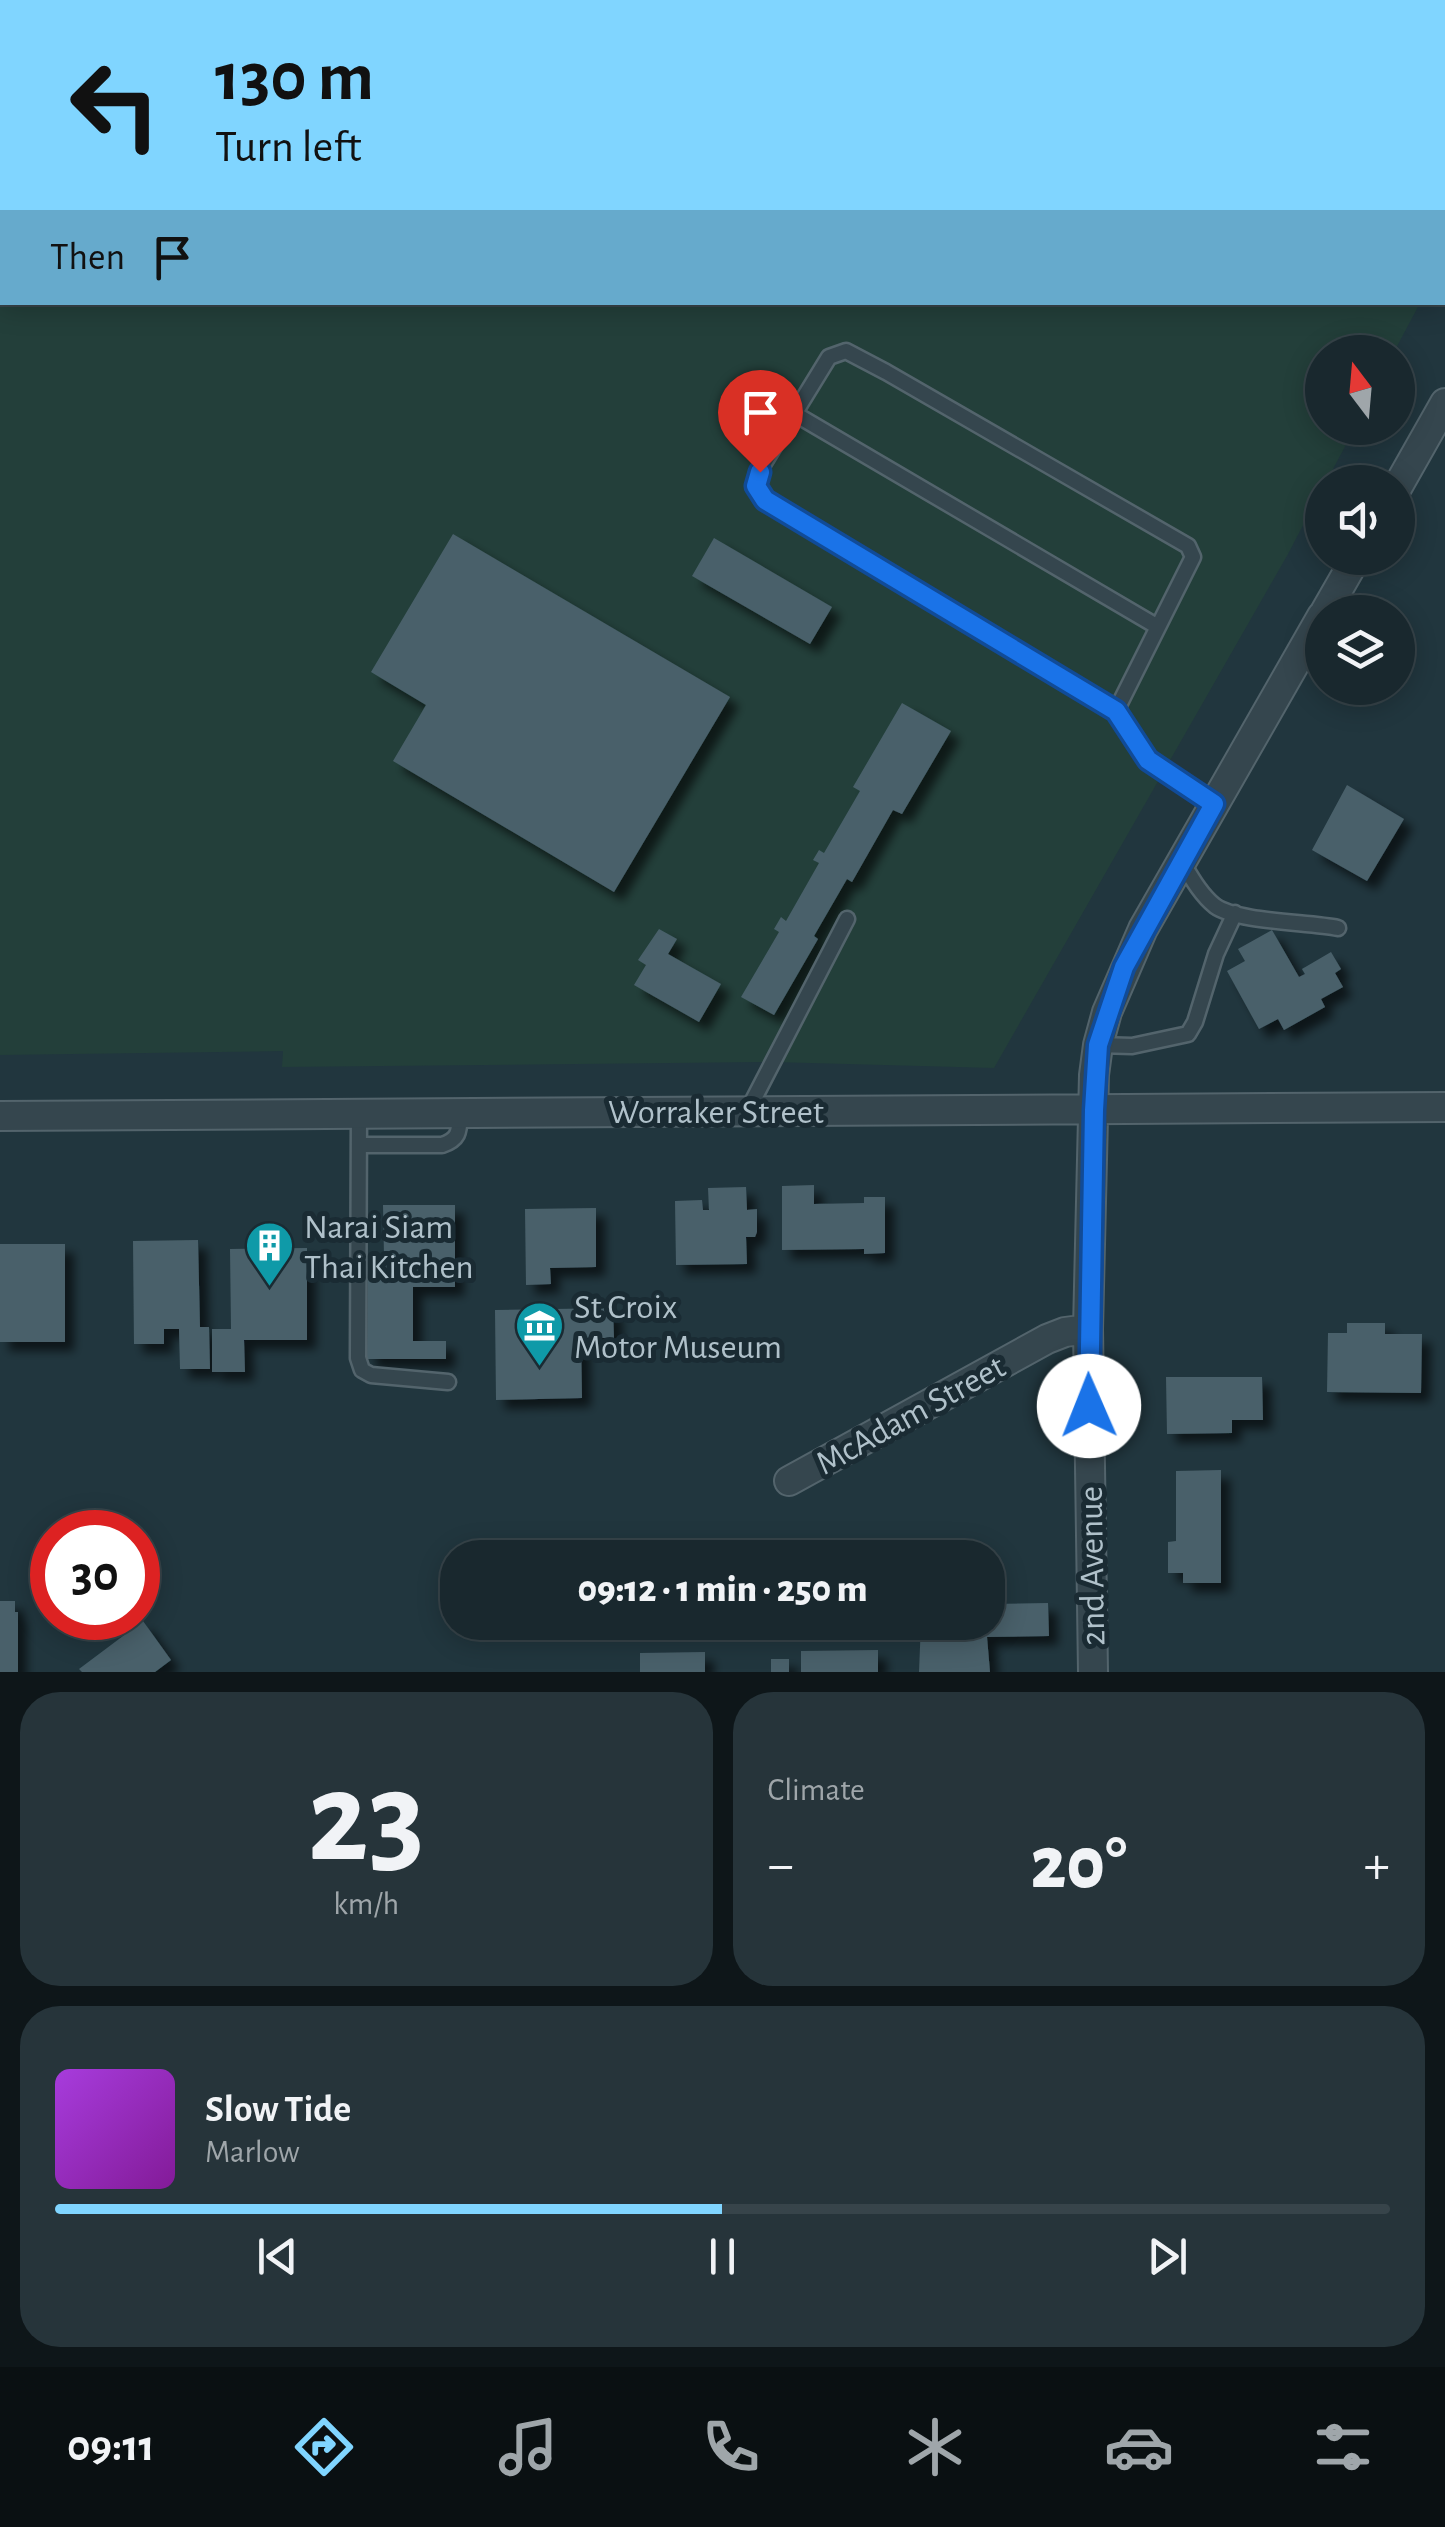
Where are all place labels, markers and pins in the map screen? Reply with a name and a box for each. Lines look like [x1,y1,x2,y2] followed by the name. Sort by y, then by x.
[718,370,803,473] pin
[304,1210,474,1285] place label: Narai Siam Thai Kitchen
[243,1220,295,1288] building icon: Narai Siam Thai Kitchen
[574,1290,782,1365] place label: St Croix Motor Museum
[513,1300,565,1368] museum icon: St Croix Motor Museum

